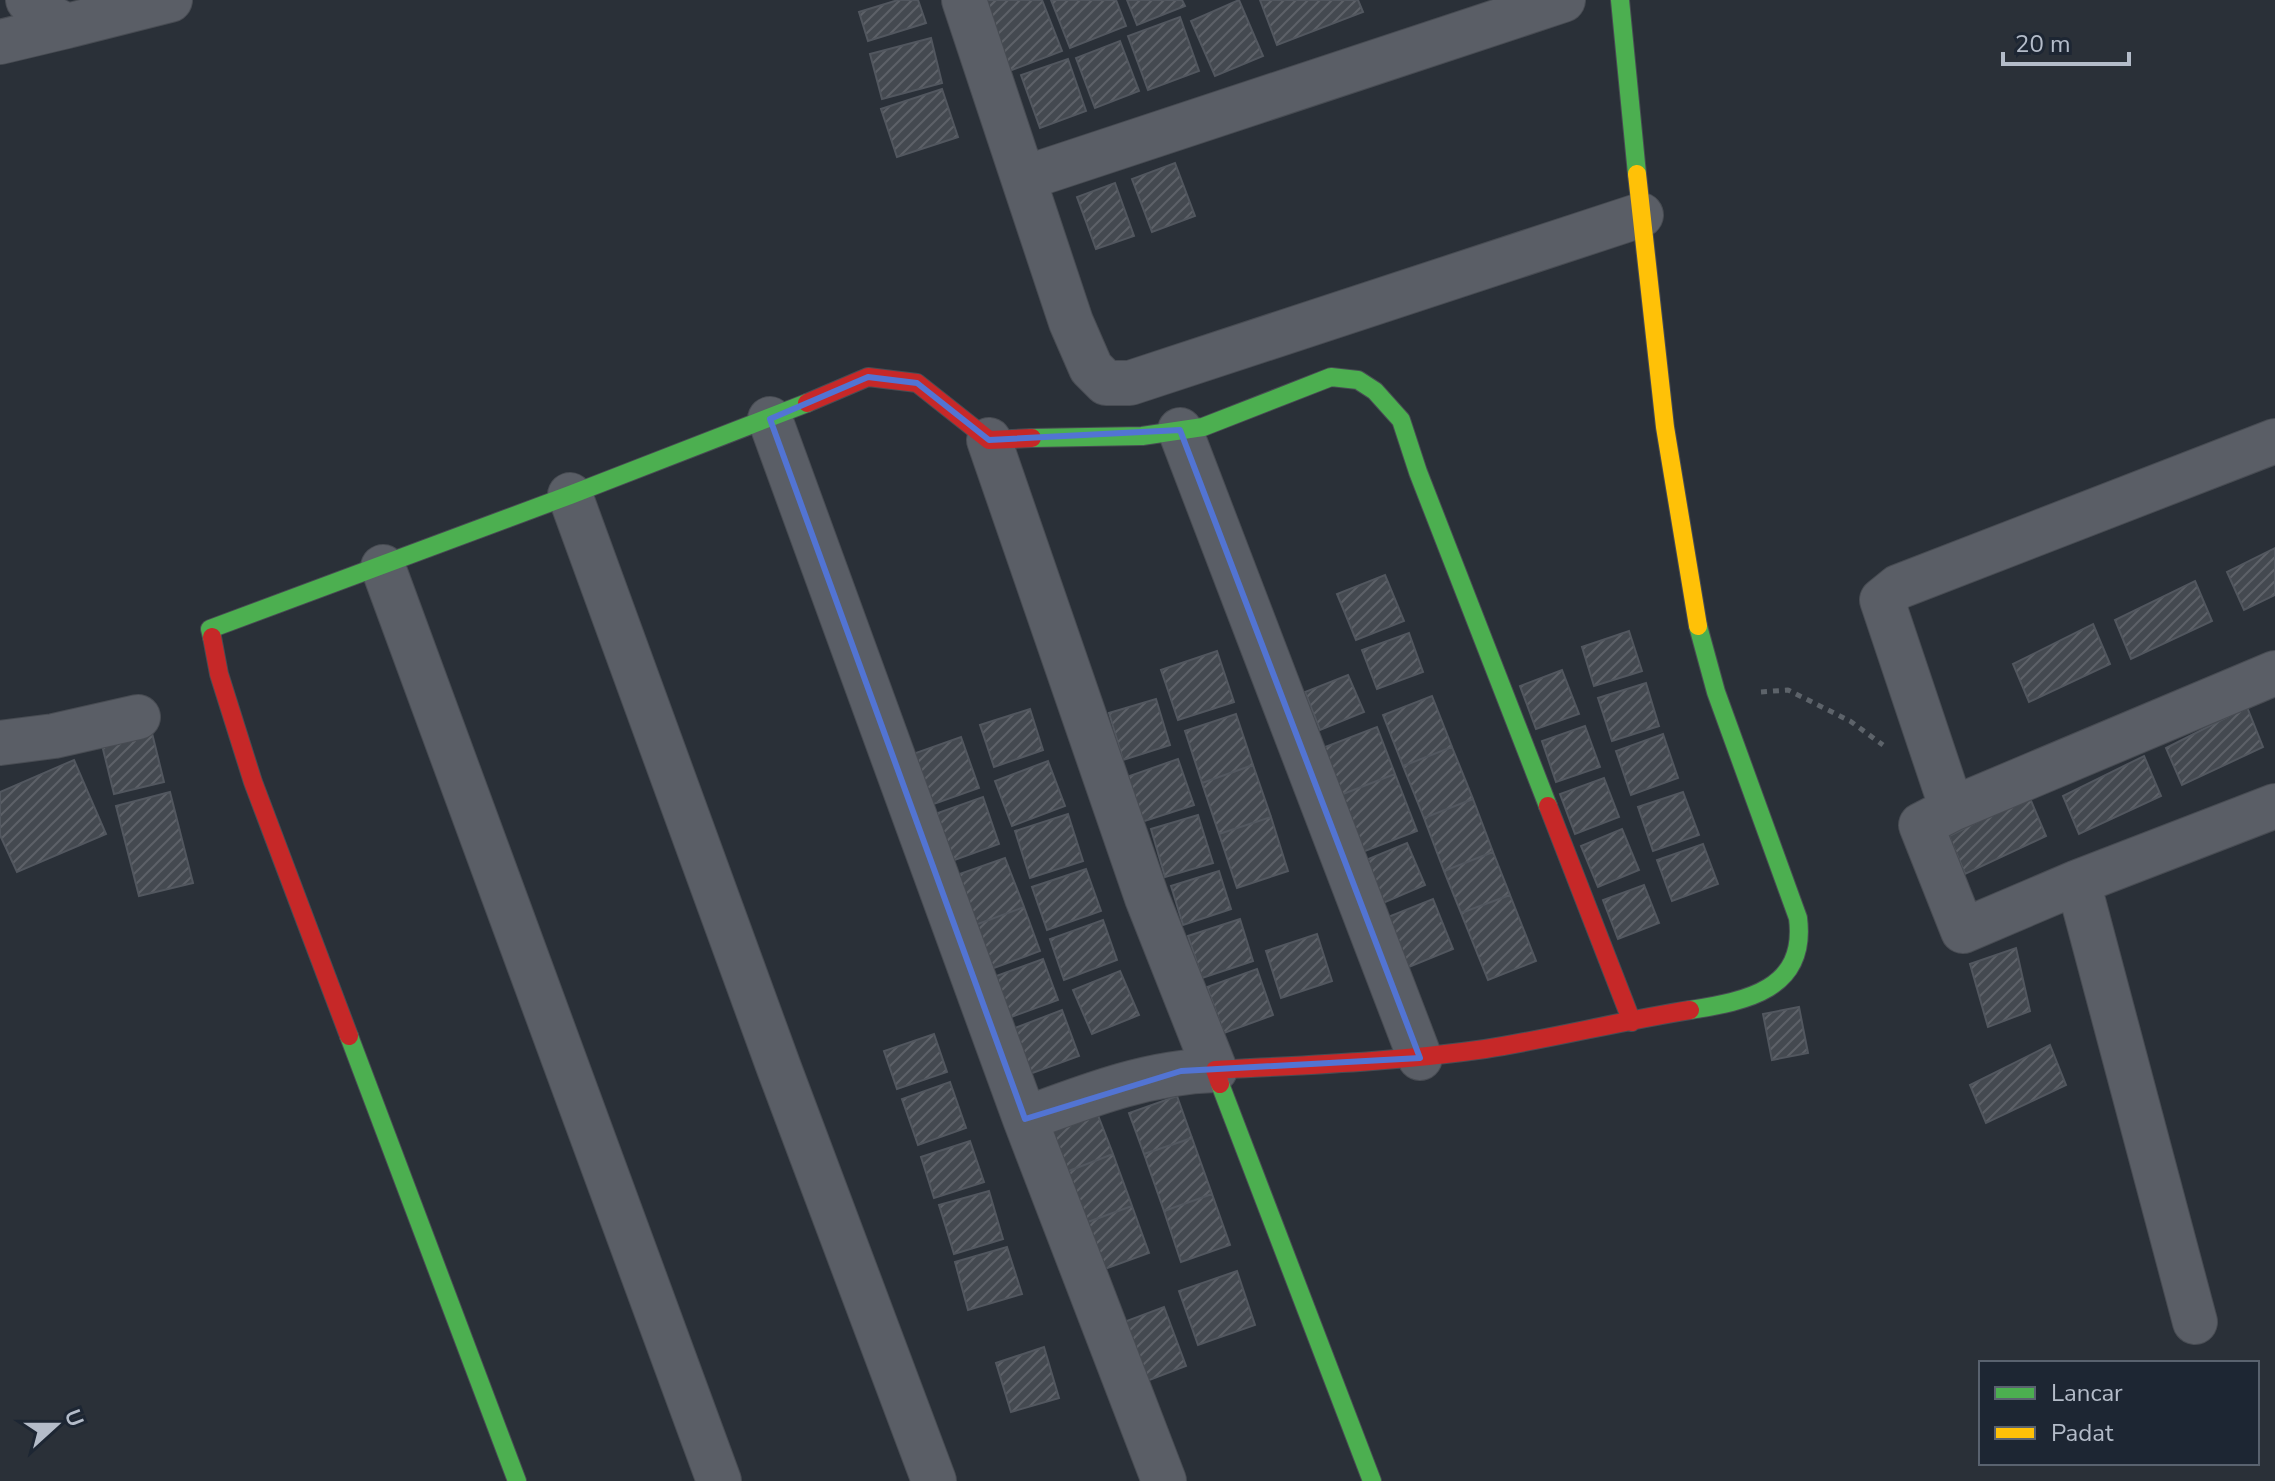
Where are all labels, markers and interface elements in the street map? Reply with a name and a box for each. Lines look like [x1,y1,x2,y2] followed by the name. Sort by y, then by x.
[2003,16,2129,66] scale bar
[2015,28,2071,60] text: 20 m
[1979,1361,2259,1465] legend
[2051,1377,2123,1409] text: Lancar
[16,1385,96,1465] north arrow
[57,1405,91,1431] text: U
[2051,1417,2114,1449] text: Padat

